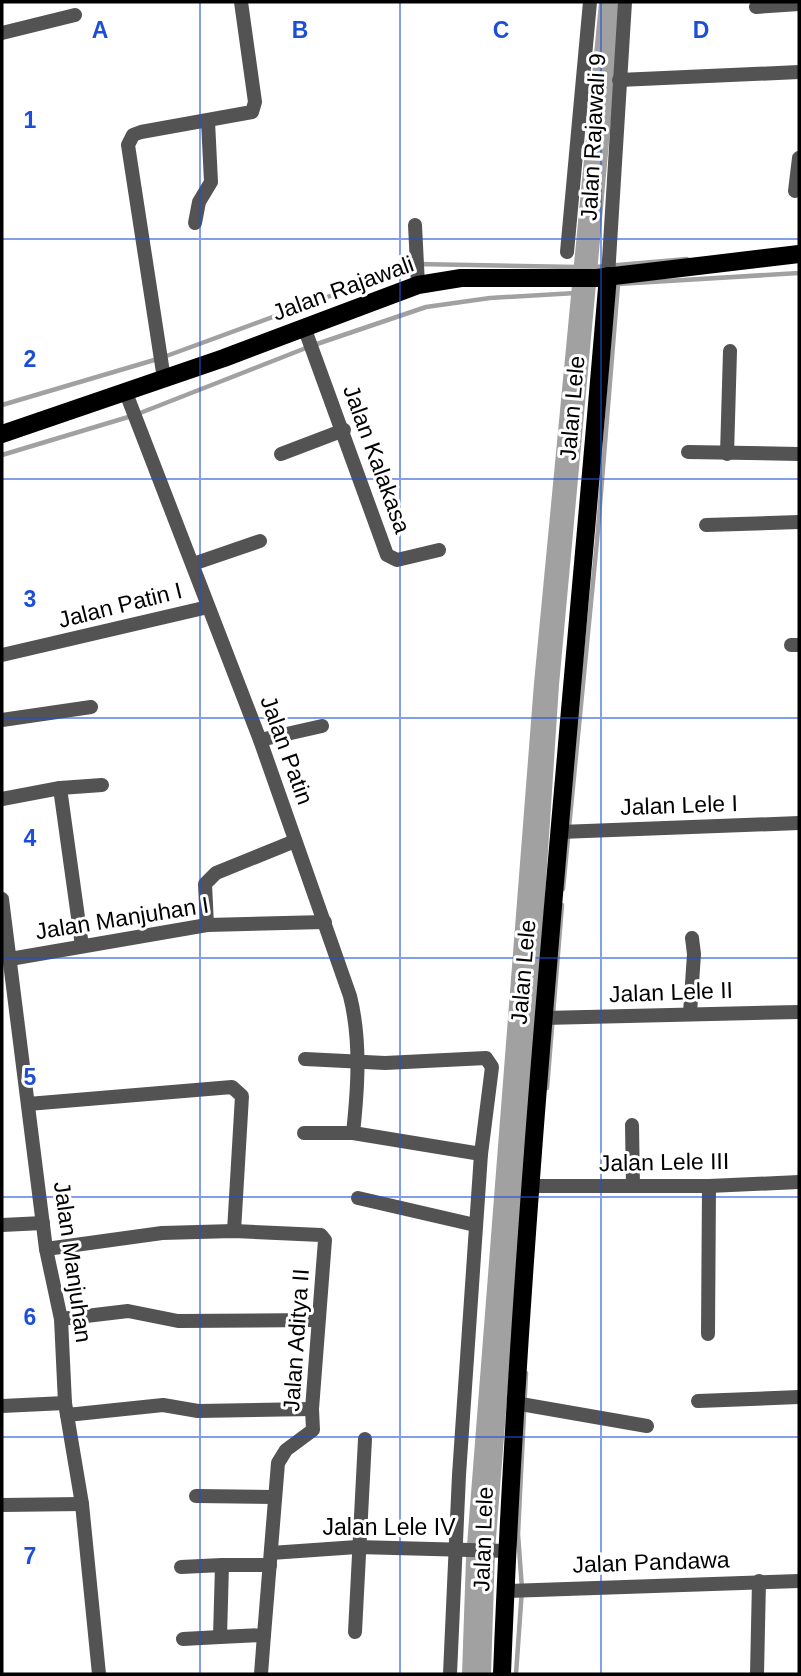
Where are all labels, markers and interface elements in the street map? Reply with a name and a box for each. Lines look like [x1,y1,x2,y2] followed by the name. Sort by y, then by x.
[92,17,108,43] text: A
[292,17,308,43] text: B
[493,17,509,43] text: C
[693,17,709,43] text: D
[576,53,610,221] street label: Jalan Rajawali 9
[24,107,37,133] text: 1
[269,250,417,326] street label: Jalan Rajawali
[24,346,36,372] text: 2
[554,355,590,461] street label: Jalan Lele
[338,381,416,537] street label: Jalan Kalakasa
[55,577,185,633] street label: Jalan Patin I
[24,586,36,612] text: 3
[255,692,319,808] street label: Jalan Patin
[620,790,738,820] street label: Jalan Lele I
[24,825,37,851] text: 4
[33,891,211,945] street label: Jalan Manjuhan I
[505,919,541,1025] street label: Jalan Lele
[609,977,733,1007] street label: Jalan Lele II
[24,1064,37,1090] text: 5
[599,1148,729,1176] street label: Jalan Lele III
[49,1180,97,1344] street label: Jalan Manjuhan
[278,1268,314,1412] street label: Jalan Aditya II
[24,1304,36,1330] text: 6
[468,1486,498,1592] street label: Jalan Lele
[323,1514,456,1540] street label: Jalan Lele IV
[24,1543,36,1569] text: 7
[572,1546,730,1578] street label: Jalan Pandawa

